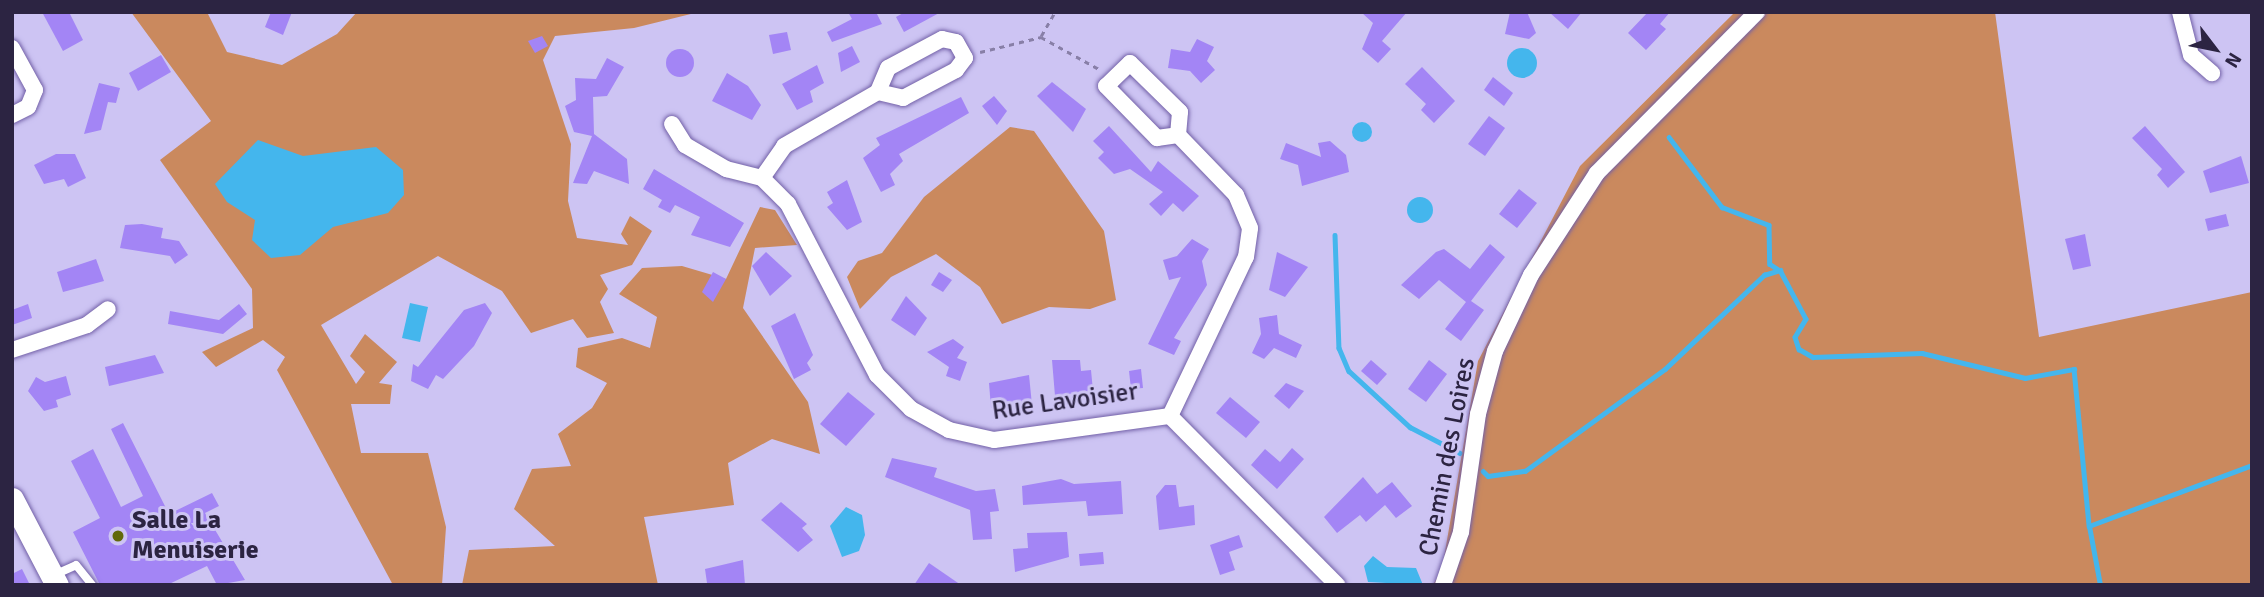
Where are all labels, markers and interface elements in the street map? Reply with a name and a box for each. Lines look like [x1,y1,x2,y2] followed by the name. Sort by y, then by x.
[2180,14,2250,84] north arrow
[2219,48,2246,72] text: N
[1413,355,1483,559] street label: Chemin des Loires
[990,376,1140,428] street label: Rue Lavoisier
[132,505,259,566] place label: Salle La Menuiserie
[110,528,126,544] marker: Salle La Menuiserie

